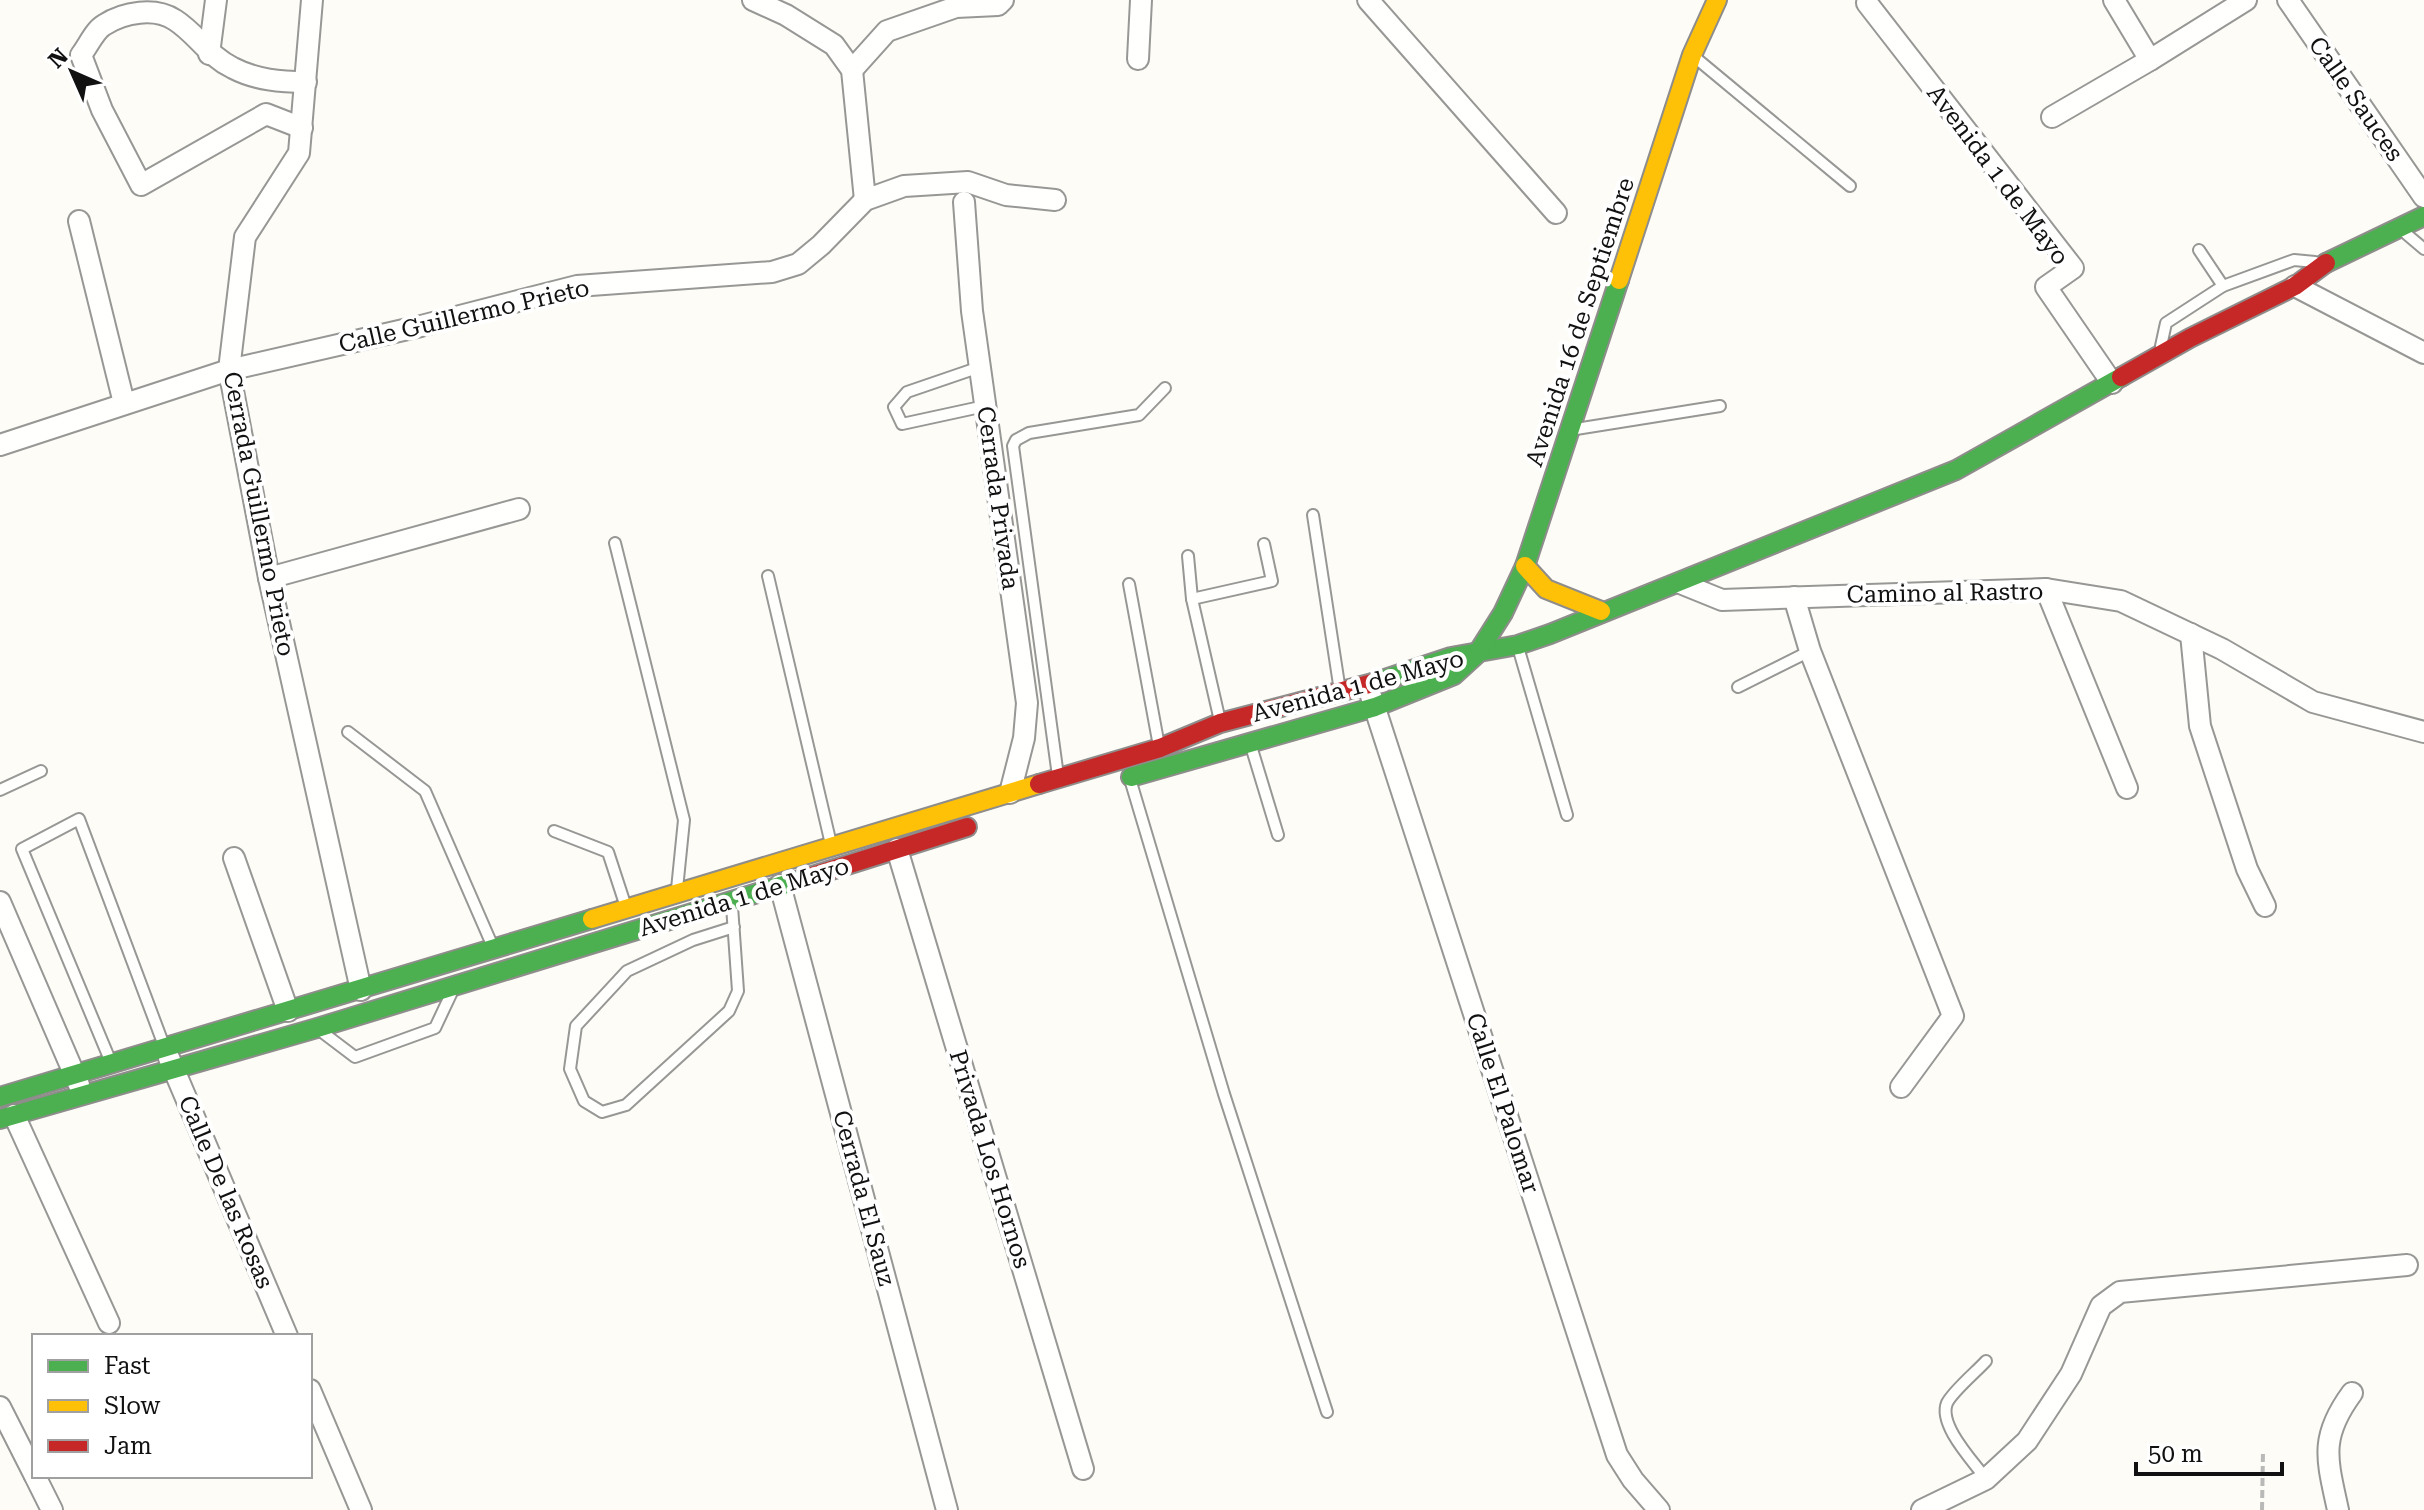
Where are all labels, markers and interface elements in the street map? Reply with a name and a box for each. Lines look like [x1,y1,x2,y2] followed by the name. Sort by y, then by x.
[2303,31,2409,167] street label: Calle Sauces
[32,32,112,112] north arrow
[43,43,73,73] text: N
[1921,80,2075,270] street label: Avenida 1 de Mayo
[1520,174,1640,470] street label: Avenida 16 de Septiembre
[336,274,592,358] street label: Calle Guillermo Prieto
[218,369,300,659] street label: Cerrada Guillermo Prieto
[971,405,1025,591] street label: Cerrada Privada
[1846,577,2044,609] street label: Camino al Rastro
[1249,644,1467,728] street label: Avenida 1 de Mayo
[636,852,852,942] street label: Avenida 1 de Mayo
[1461,1009,1545,1197] street label: Calle El Palomar
[943,1046,1037,1272] street label: Privada Los Hornos
[173,1091,279,1293] street label: Calle De las Rosas
[827,1107,901,1289] street label: Cerrada El Sauz
[32,1334,312,1478] legend
[104,1352,151,1380] text: Fast
[104,1392,161,1420] text: Slow
[2136,1426,2282,1476] scale bar
[104,1432,152,1460] text: Jam
[2148,1440,2203,1468] text: 50 m

